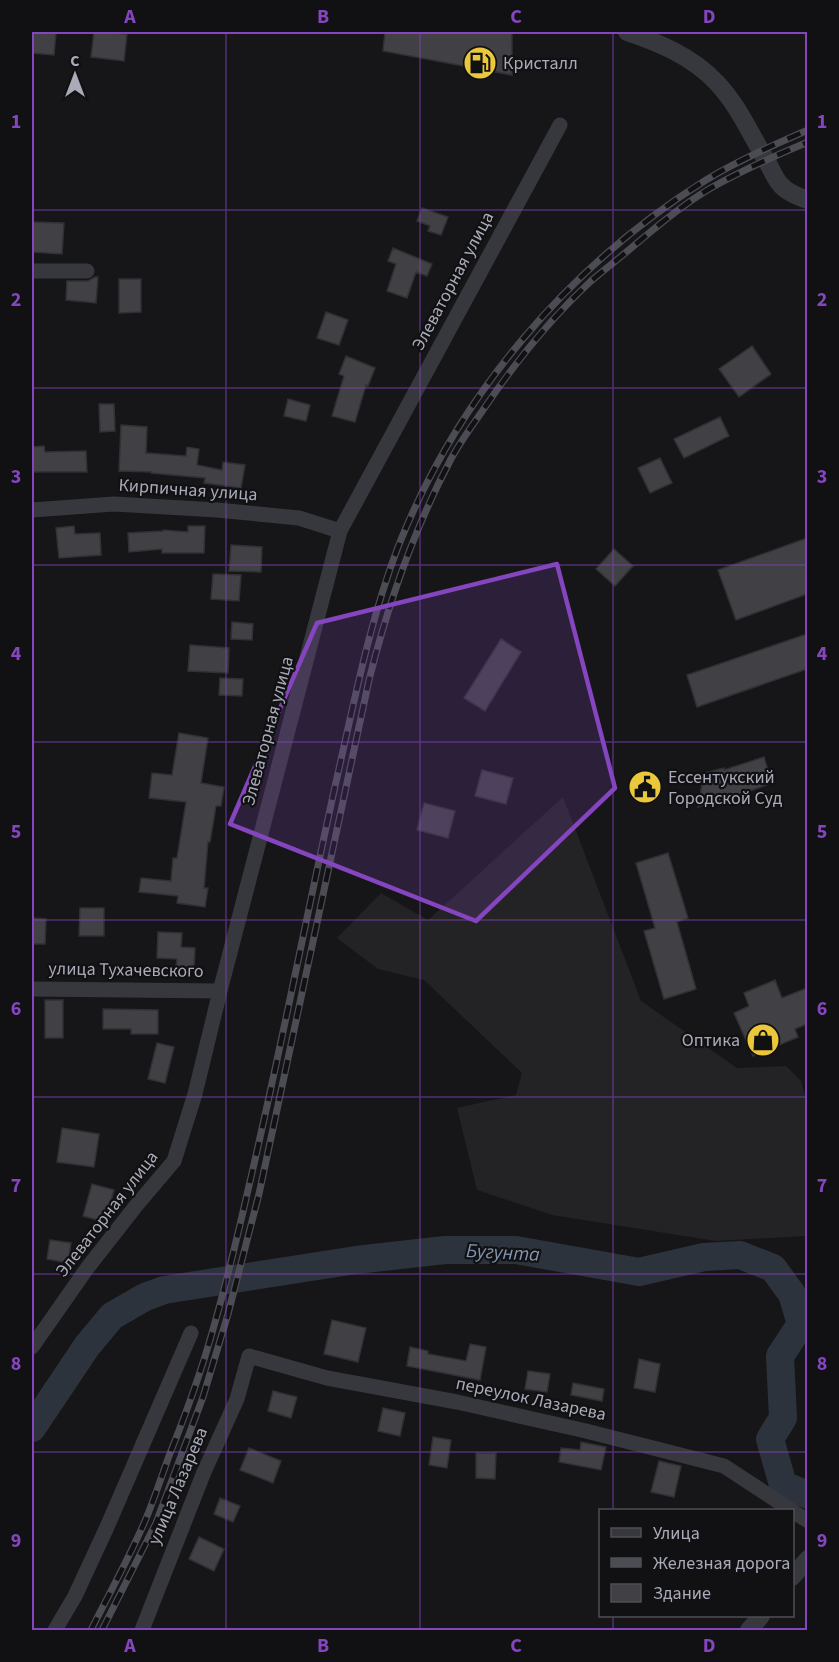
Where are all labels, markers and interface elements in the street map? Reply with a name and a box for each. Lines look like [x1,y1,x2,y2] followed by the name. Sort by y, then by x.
[123,3,136,31] text: A
[317,3,329,31] text: B
[510,3,522,31] text: C
[703,3,715,31] text: D
[45,45,105,105] north arrow
[462,45,498,81] fuel station icon: Кристалл
[70,50,80,72] text: С
[503,51,578,76] place label: Кристалл
[11,108,21,136] text: 1
[817,108,827,136] text: 1
[406,207,500,355] street label: Элеваторная улица
[11,286,21,314] text: 2
[817,286,827,314] text: 2
[11,463,21,491] text: 3
[817,463,827,491] text: 3
[118,473,258,507] street label: Кирпичная улица
[11,640,22,668] text: 4
[817,640,828,668] text: 4
[236,654,300,808] street label: Элеваторная улица
[668,765,783,811] place label: Ессентукский Городской Суд
[627,769,663,805] public building icon: Ессентукский Городской Суд
[11,818,21,846] text: 5
[817,818,827,846] text: 5
[48,956,204,984] street label: улица Тухачевского
[11,995,21,1023] text: 6
[817,995,827,1023] text: 6
[745,1022,781,1058] shop icon: Оптика
[682,1028,740,1053] place label: Оптика
[50,1146,164,1282] street label: Элеваторная улица
[11,1172,21,1200] text: 7
[817,1172,827,1200] text: 7
[465,1237,541,1269] water label: Бугунта
[11,1350,21,1378] text: 8
[817,1350,827,1378] text: 8
[454,1371,608,1427] street label: переулок Лазарева
[142,1423,214,1549] street label: улица Лазарева
[599,1509,794,1617] legend
[653,1521,700,1546] text: Улица
[11,1527,21,1555] text: 9
[817,1527,827,1555] text: 9
[653,1551,790,1576] text: Железная дорога
[653,1581,711,1606] text: Здание
[123,1632,136,1660] text: A
[317,1632,329,1660] text: B
[510,1632,522,1660] text: C
[703,1632,715,1660] text: D

